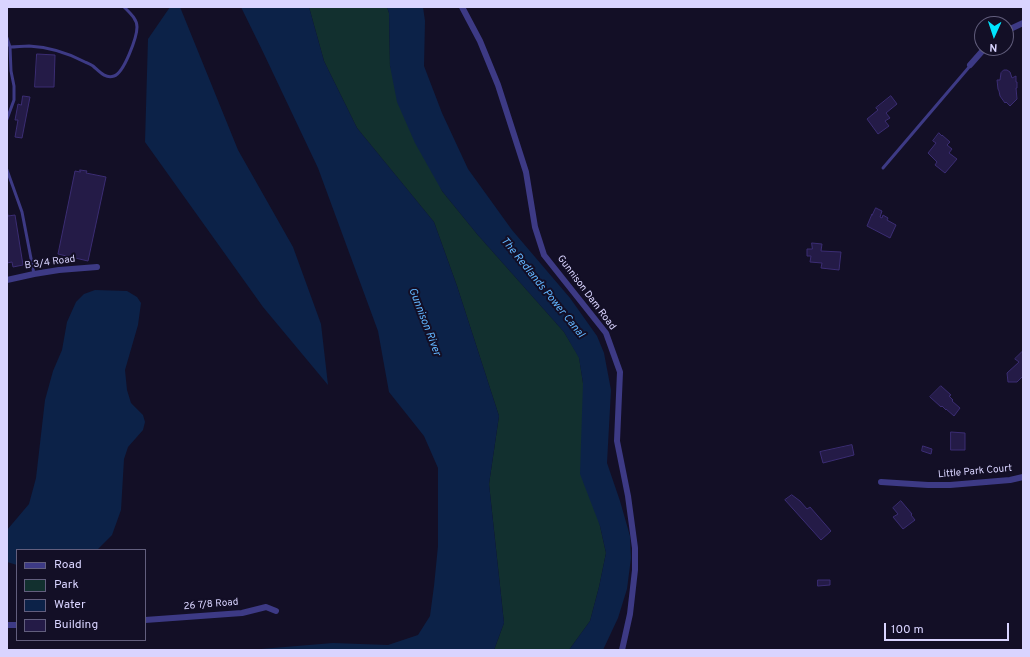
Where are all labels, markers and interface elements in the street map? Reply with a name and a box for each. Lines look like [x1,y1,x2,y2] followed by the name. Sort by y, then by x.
[974,16,1014,56] north arrow
[989,40,998,54] text: N
[497,235,587,341] water label: The Redlands Power Canal
[24,253,76,273] street label: B 3/4 Road
[554,253,618,333] street label: Gunnison Dam Road
[405,286,443,358] water label: Gunnison River
[937,463,1013,481] street label: Little Park Court
[16,549,146,641] legend
[54,557,82,573] text: Road
[54,577,79,593] text: Park
[54,597,86,613] text: Water
[183,597,239,613] street label: 26 7/8 Road
[886,615,1011,641] scale bar
[54,617,98,633] text: Building
[891,622,924,638] text: 100 m

